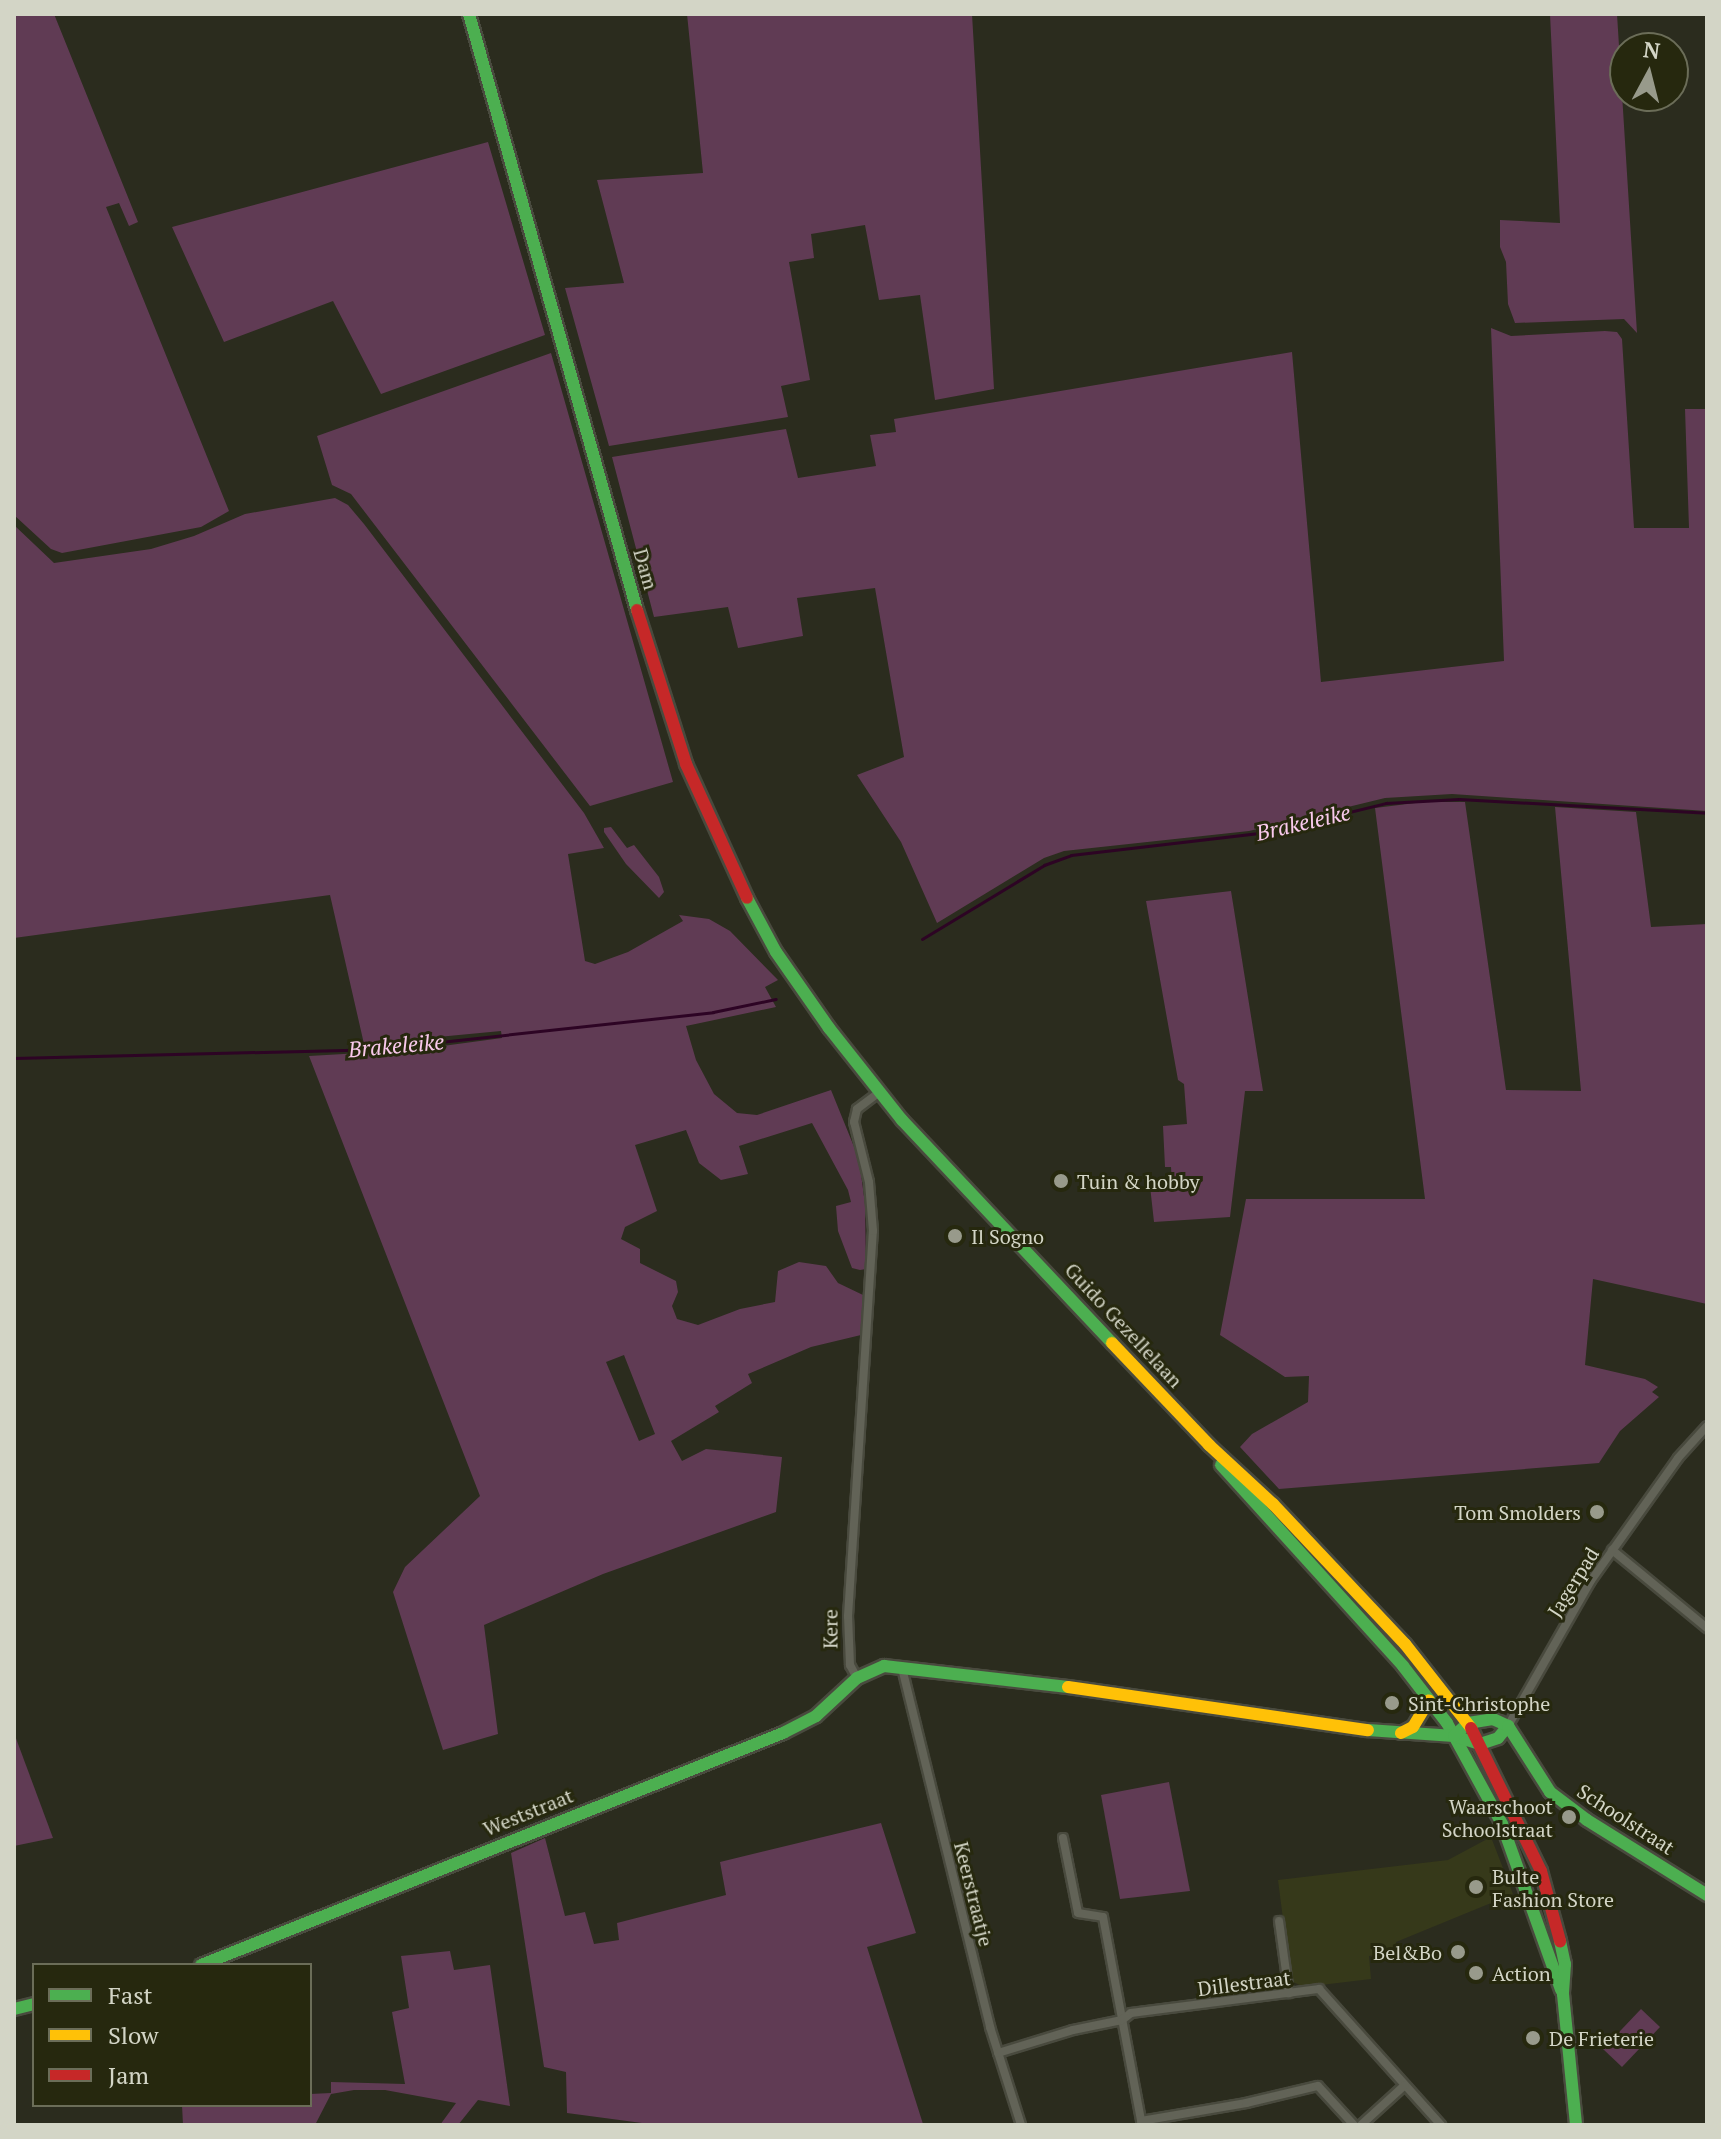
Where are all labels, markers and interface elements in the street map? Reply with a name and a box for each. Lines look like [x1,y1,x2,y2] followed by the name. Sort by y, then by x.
[1609,32,1689,112] north arrow
[1642,34,1662,65] text: N
[629,546,663,592] street label: Dam
[1253,798,1353,846] water label: Brakeleike
[347,1028,445,1062] water label: Brakeleike
[1077,1169,1200,1193] place label: Tuin & hobby
[1052,1172,1070,1190] marker: Tuin & hobby
[971,1224,1044,1248] place label: Il Sogno
[946,1227,964,1245] marker: Il Sogno
[1060,1258,1188,1392] street label: Guido Gezellelaan
[1454,1500,1581,1524] place label: Tom Smolders
[1588,1503,1606,1521] marker: Tom Smolders
[1542,1543,1604,1621] street label: Jagerpad
[818,1609,842,1649] street label: Kere
[1408,1691,1550,1715] place label: Sint-Christophe
[1383,1694,1401,1712] marker: Sint-Christophe
[1573,1779,1679,1859] street label: Schoolstraat
[480,1783,576,1841] street label: Weststraat
[1442,1794,1553,1841] place label: Waarschoot Schoolstraat
[1560,1808,1578,1826] marker: Waarschoot Schoolstraat
[949,1839,999,1949] street label: Keerstraatje
[1492,1864,1614,1911] place label: Bulte Fashion Store
[1467,1878,1485,1896] marker: Bulte Fashion Store
[1373,1940,1442,1964] place label: Bel&Bo
[1449,1943,1467,1961] marker: Bel&Bo
[1492,1961,1551,1985] place label: Action
[32,1963,312,2107] legend
[1467,1964,1485,1982] marker: Action
[1196,1965,1292,2001] street label: Dillestraat
[108,1979,152,2011] text: Fast
[108,2019,159,2051] text: Slow
[1549,2026,1654,2050] place label: De Frieterie
[1524,2029,1542,2047] marker: De Frieterie
[108,2059,149,2091] text: Jam

